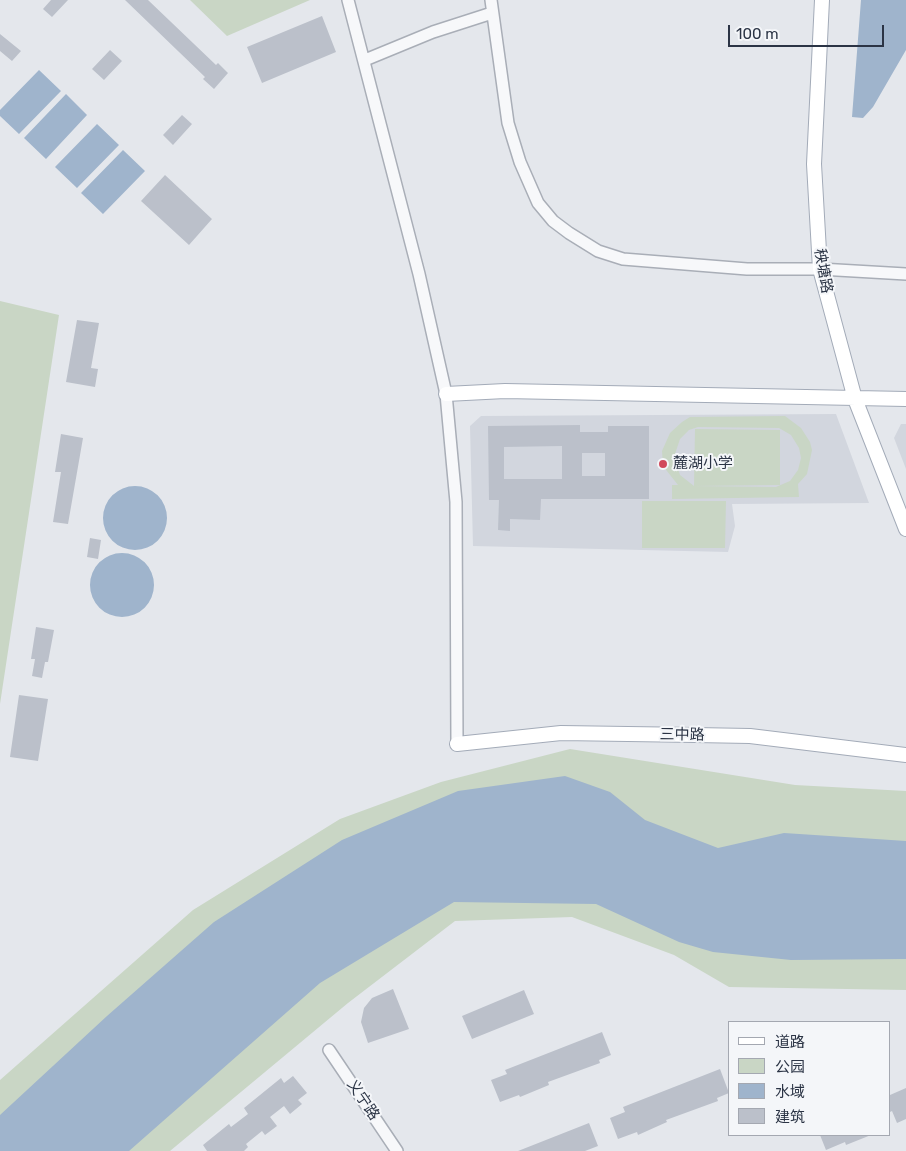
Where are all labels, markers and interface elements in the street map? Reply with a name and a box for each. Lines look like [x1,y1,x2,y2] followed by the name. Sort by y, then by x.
[731,15,887,47] scale bar
[736,25,778,43] text: 100 m
[810,247,836,295] street label: 秧塘路
[673,455,733,473] place label: 麓湖小学
[657,458,669,470] marker: 麓湖小学
[659,726,705,744] street label: 三中路
[728,1021,891,1136] legend
[775,1033,805,1051] text: 道路
[775,1058,805,1076] text: 公园
[343,1076,383,1124] street label: 义宁路
[775,1083,805,1101] text: 水域
[775,1108,805,1126] text: 建筑

